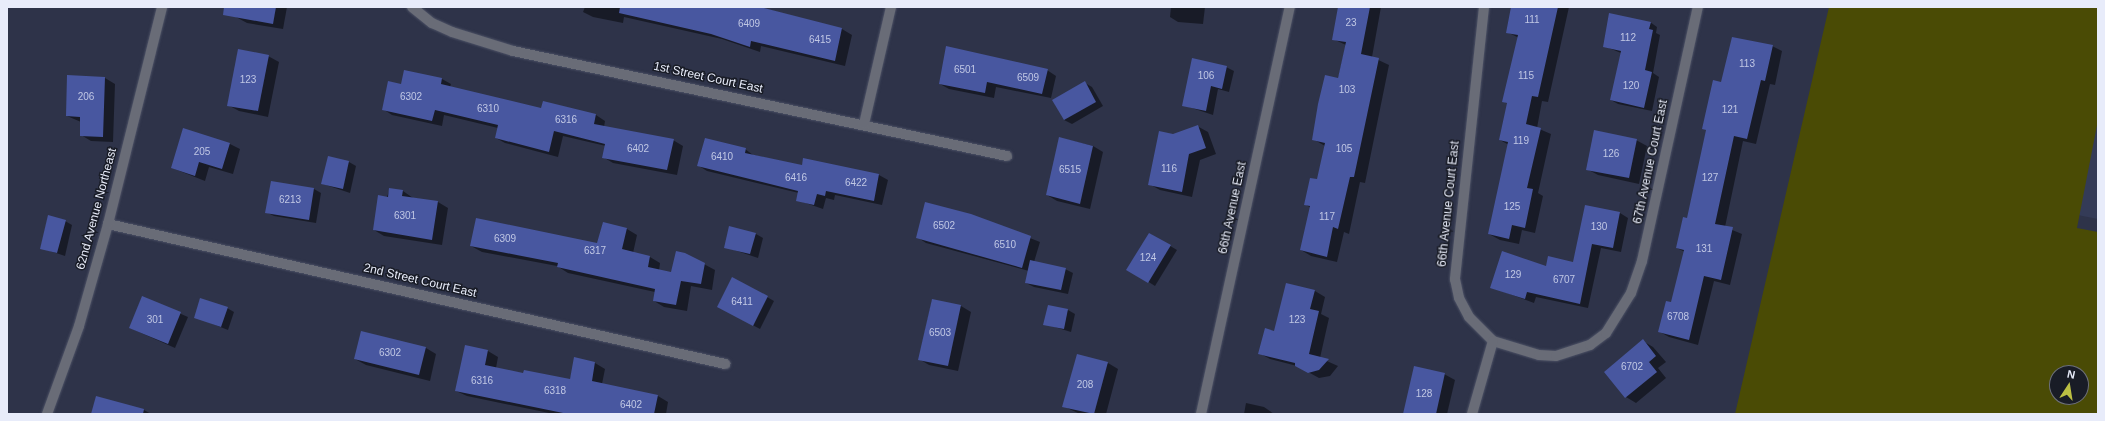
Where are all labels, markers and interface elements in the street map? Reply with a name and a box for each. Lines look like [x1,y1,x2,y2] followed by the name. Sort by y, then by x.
[1524,14,1540,26] house number: 111
[1345,17,1357,29] house number: 23
[738,18,760,30] house number: 6409
[1620,32,1636,44] house number: 112
[809,34,831,46] house number: 6415
[1739,58,1755,70] house number: 113
[652,59,764,97] street label: 1st Street Court East
[954,64,976,76] house number: 6501
[1198,70,1214,82] house number: 106
[1518,70,1534,82] house number: 115
[1017,72,1039,84] house number: 6509
[240,74,256,86] house number: 123
[1623,80,1639,92] house number: 120
[1339,84,1355,96] house number: 103
[78,91,94,103] house number: 206
[400,91,422,103] house number: 6302
[1631,98,1671,226] street label: 67th Avenue Court East
[477,103,499,115] house number: 6310
[1722,104,1738,116] house number: 121
[555,114,577,126] house number: 6316
[1513,135,1529,147] house number: 119
[1435,140,1463,268] street label: 66th Avenue Court East
[627,143,649,155] house number: 6402
[1336,143,1352,155] house number: 105
[74,146,120,272] street label: 62nd Avenue Northeast
[194,146,210,158] house number: 205
[1603,148,1619,160] house number: 126
[711,151,733,163] house number: 6410
[1216,160,1250,256] street label: 66th Avenue East
[1161,163,1177,175] house number: 116
[1059,164,1081,176] house number: 6515
[785,172,807,184] house number: 6416
[1702,172,1718,184] house number: 127
[845,177,867,189] house number: 6422
[279,194,301,206] house number: 6213
[1504,201,1520,213] house number: 125
[394,210,416,222] house number: 6301
[1319,211,1335,223] house number: 117
[933,220,955,232] house number: 6502
[1591,221,1607,233] house number: 130
[494,233,516,245] house number: 6309
[994,239,1016,251] house number: 6510
[1696,243,1712,255] house number: 131
[584,245,606,257] house number: 6317
[1140,252,1156,264] house number: 124
[362,261,478,301] street label: 2nd Street Court East
[1505,269,1521,281] house number: 129
[1553,274,1575,286] house number: 6707
[731,296,753,308] house number: 6411
[1667,311,1689,323] house number: 6708
[147,314,163,326] house number: 301
[1289,314,1305,326] house number: 123
[929,327,951,339] house number: 6503
[379,347,401,359] house number: 6302
[1621,361,1643,373] house number: 6702
[2049,365,2089,405] north arrow
[2066,368,2076,381] text: N
[471,375,493,387] house number: 6316
[1077,379,1093,391] house number: 208
[544,385,566,397] house number: 6318
[1416,388,1432,400] house number: 128
[620,399,642,411] house number: 6402

